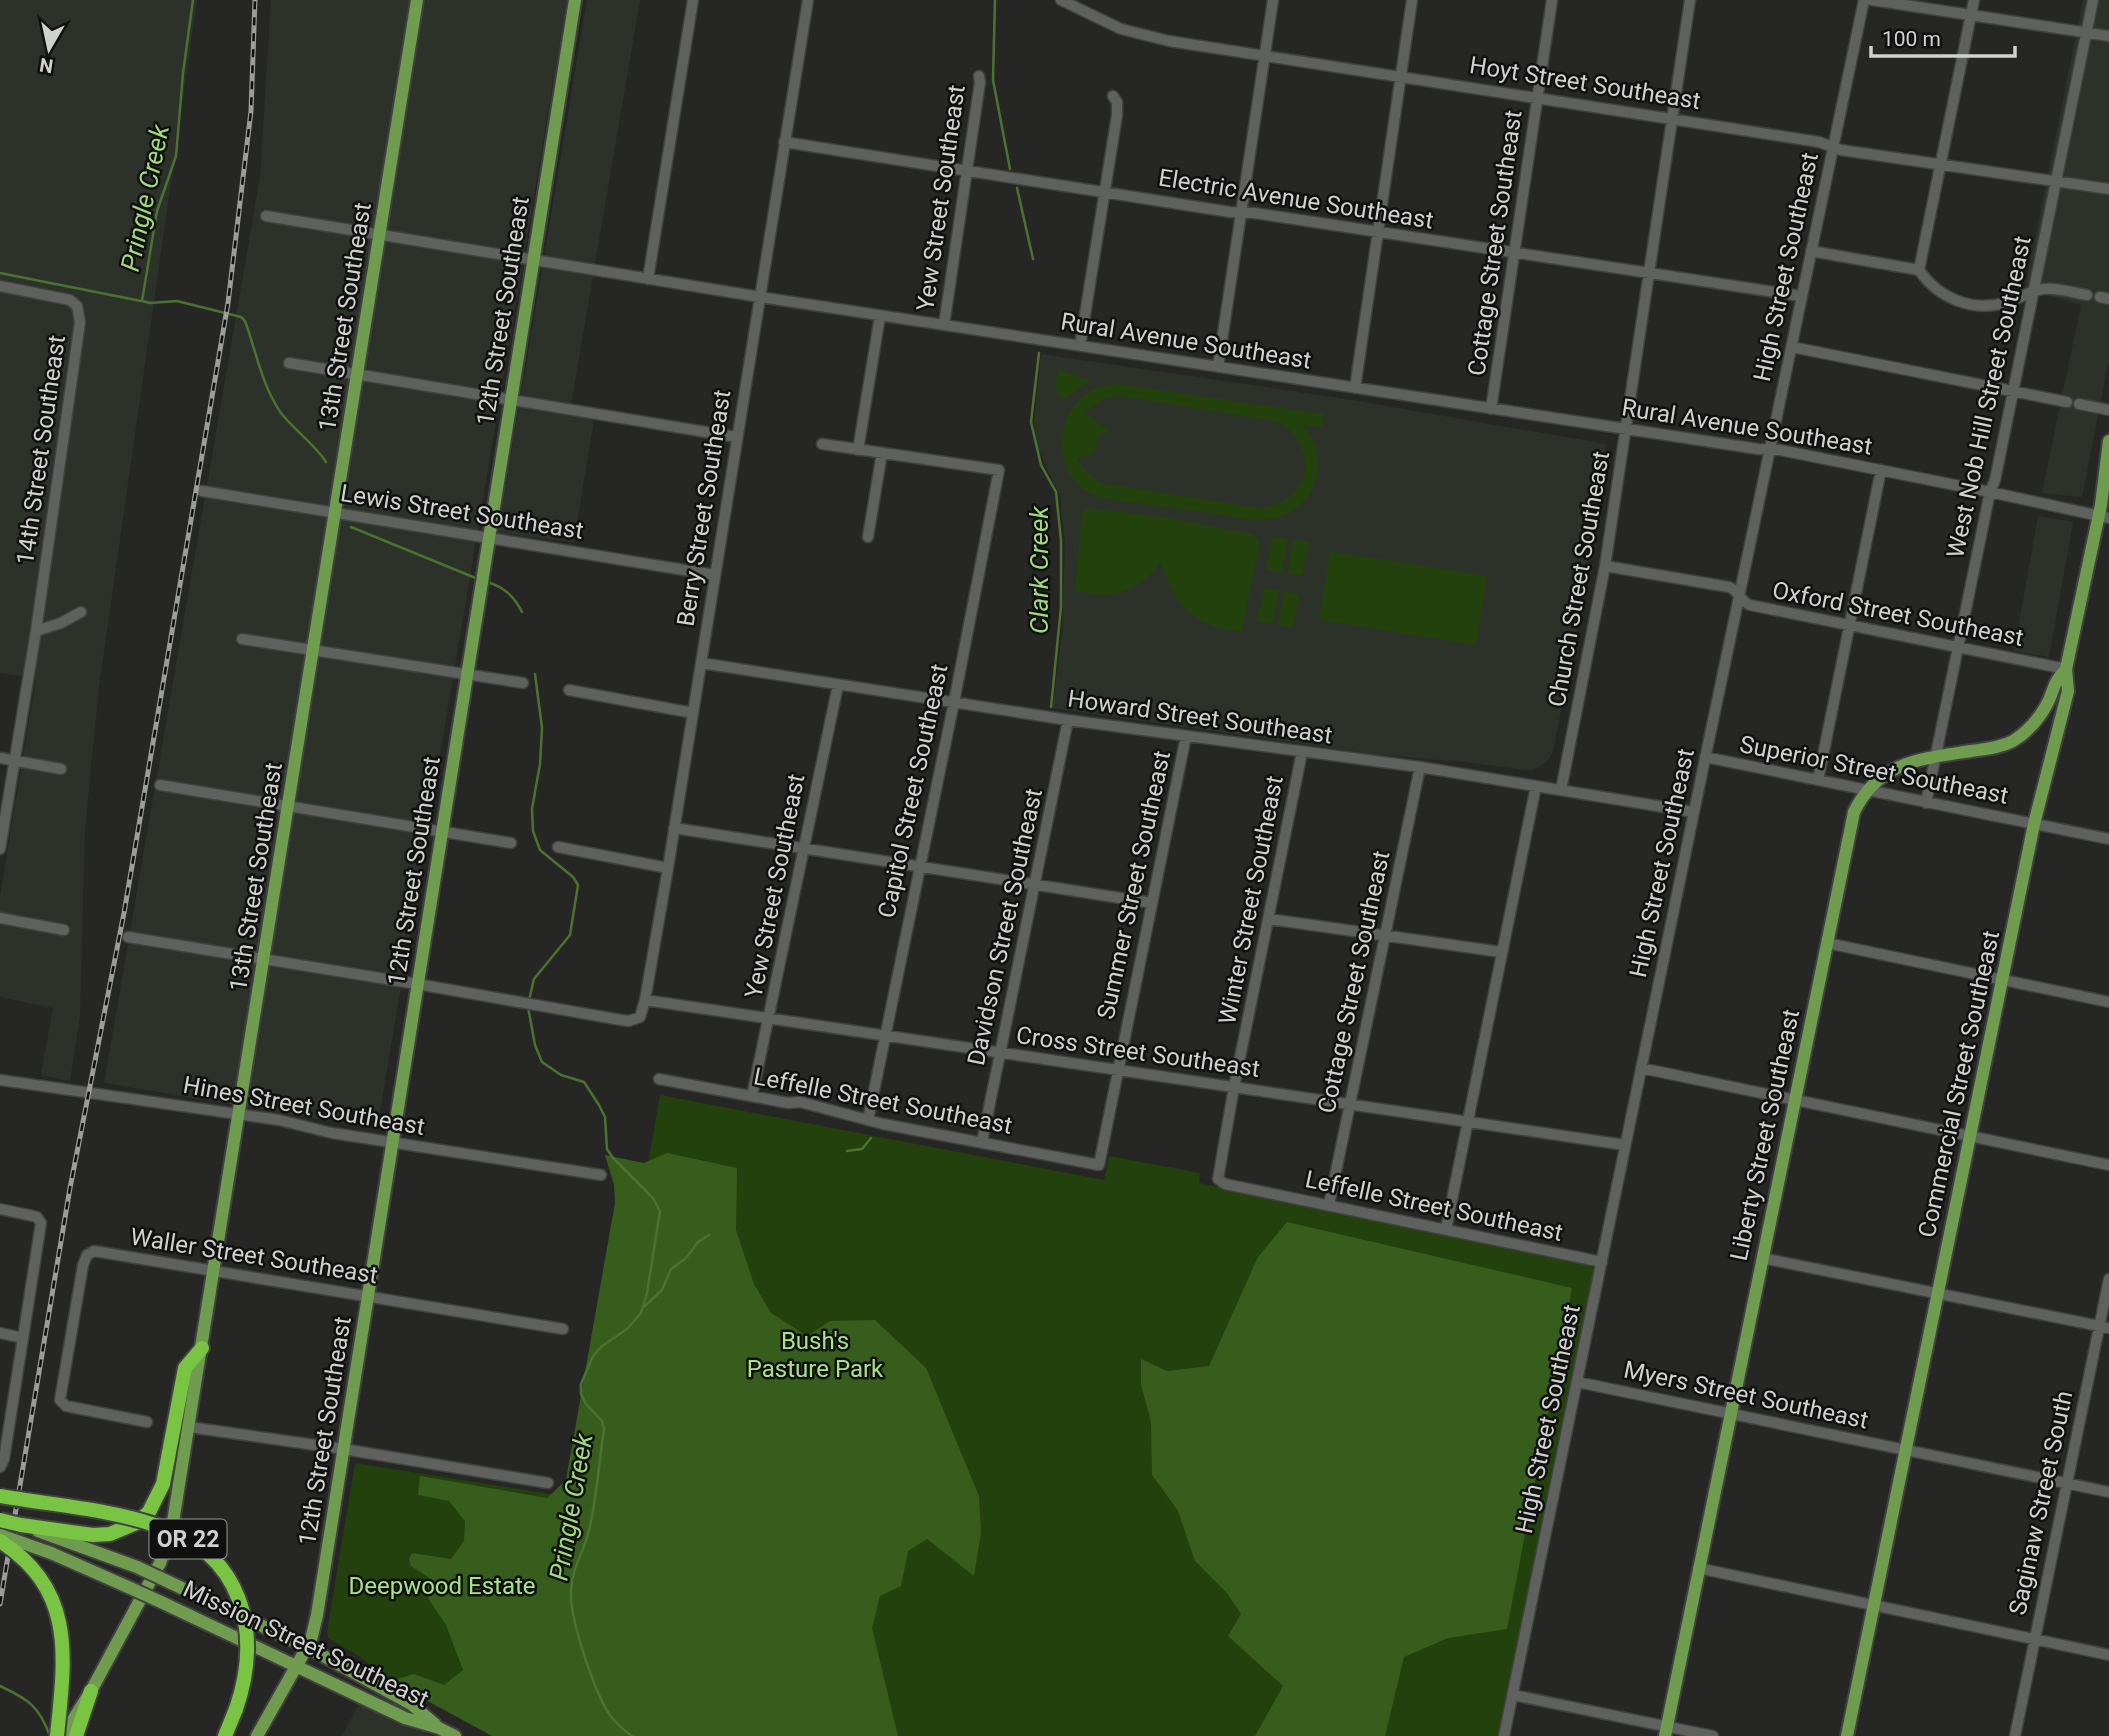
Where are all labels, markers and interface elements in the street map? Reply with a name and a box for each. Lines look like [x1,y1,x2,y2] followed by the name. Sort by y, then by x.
[14,14,84,84] north arrow
[1871,14,2014,58] scale bar
[1882,27,1941,51] text: 100 m
[1468,51,1703,115] street label: Hoyt Street Southeast
[38,53,55,78] text: N
[911,83,971,313] street label: Yew Street Southeast
[1463,108,1528,378] street label: Cottage Street Southeast
[115,121,175,274] water label: Pringle Creek
[1748,150,1824,384] street label: High Street Southeast
[1157,163,1436,235] street label: Electric Avenue Southeast
[471,194,535,428] street label: 12th Street Southeast
[313,200,377,434] street label: 13th Street Southeast
[1941,233,2037,560] street label: West Nob Hill Street Southeast
[1059,307,1313,375] street label: Rural Avenue Southeast
[11,333,71,567] street label: 14th Street Southeast
[671,388,737,628] street label: Berry Street Southeast
[1620,393,1874,461] street label: Rural Avenue Southeast
[1543,449,1615,709] street label: Church Street Southeast
[339,479,586,545] street label: Lewis Street Southeast
[1024,505,1054,634] water label: Clark Creek
[1770,576,2026,652] street label: Oxford Street Southeast
[872,661,954,920] street label: Capitol Street Southeast
[1066,685,1334,749] street label: Howard Street Southeast
[1737,730,2011,810] street label: Superior Street Southeast
[1624,746,1700,980] street label: High Street Southeast
[1092,748,1176,1022] street label: Summer Street Southeast
[382,754,446,988] street label: 12th Street Southeast
[224,760,288,994] street label: 13th Street Southeast
[740,771,811,1001] street label: Yew Street Southeast
[1213,773,1289,1027] street label: Winter Street Southeast
[962,786,1048,1068] street label: Davidson Street Southeast
[1312,848,1396,1116] street label: Cottage Street Southeast
[1913,928,2005,1240] street label: Commercial Street Southeast
[1725,1007,1805,1263] street label: Liberty Street Southeast
[1015,1021,1262,1083] street label: Cross Street Southeast
[751,1062,1015,1140] street label: Leffelle Street Southeast
[181,1071,427,1141] street label: Hines Street Southeast
[1303,1165,1566,1247] street label: Leffelle Street Southeast
[128,1223,380,1289] street label: Waller Street Southeast
[1510,1302,1586,1536] street label: High Street Southeast
[293,1314,357,1548] street label: 12th Street Southeast
[747,1327,884,1383] park label: Bush's Pasture Park
[1621,1355,1871,1435] street label: Myers Street Southeast
[2004,1388,2078,1618] street label: Saginaw Street South
[543,1430,599,1583] water label: Pringle Creek
[150,1520,227,1558] road number: OR 22
[348,1572,536,1600] park label: Deepwood Estate
[179,1575,433,1713] street label: Mission Street Southeast

